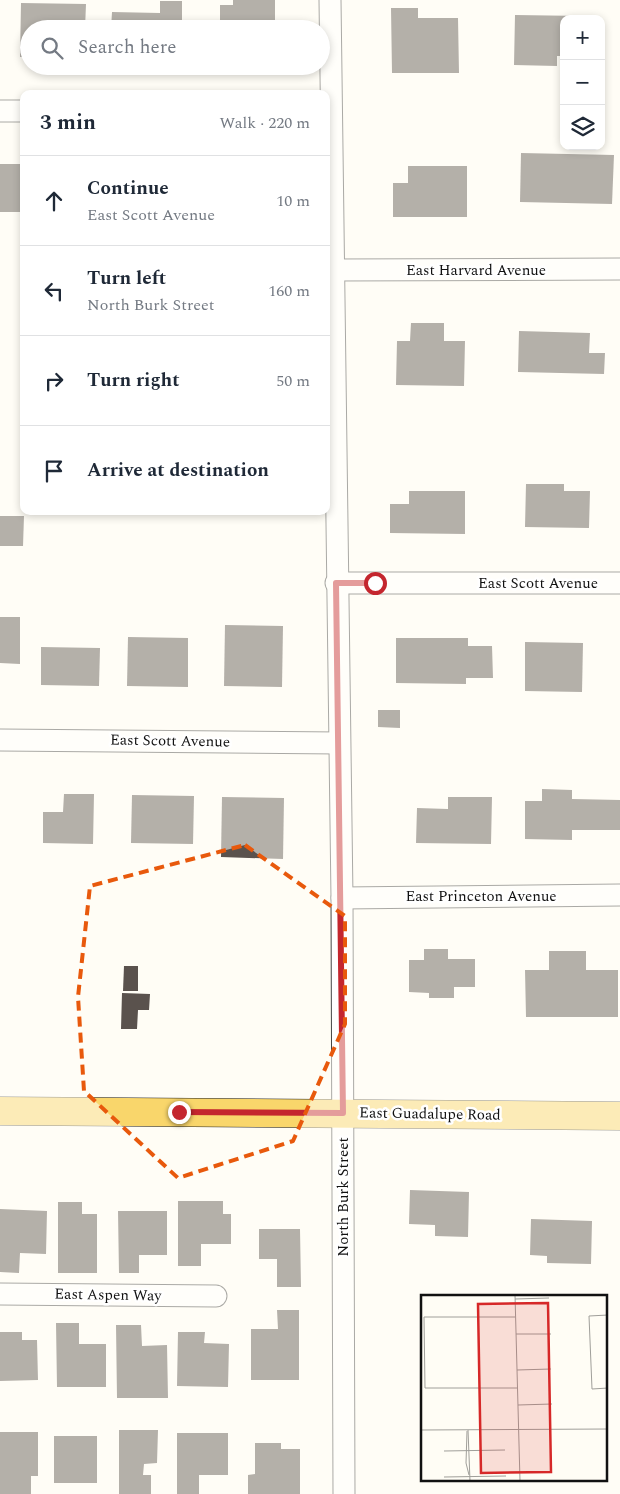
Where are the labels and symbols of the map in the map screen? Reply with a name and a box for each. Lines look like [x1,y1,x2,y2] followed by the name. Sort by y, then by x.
[406,259,546,282] street label: East Harvard Avenue
[364,572,387,595] route start
[478,572,598,595] street label: East Scott Avenue
[110,728,230,754] street label: East Scott Avenue
[405,885,557,908] street label: East Princeton Avenue
[168,1101,191,1124] route end
[359,1101,501,1127] street label: East Guadalupe Road
[332,1137,355,1257] street label: North Burk Street
[54,1283,163,1307] street label: East Aspen Way
[421,1295,608,1482] inset map

